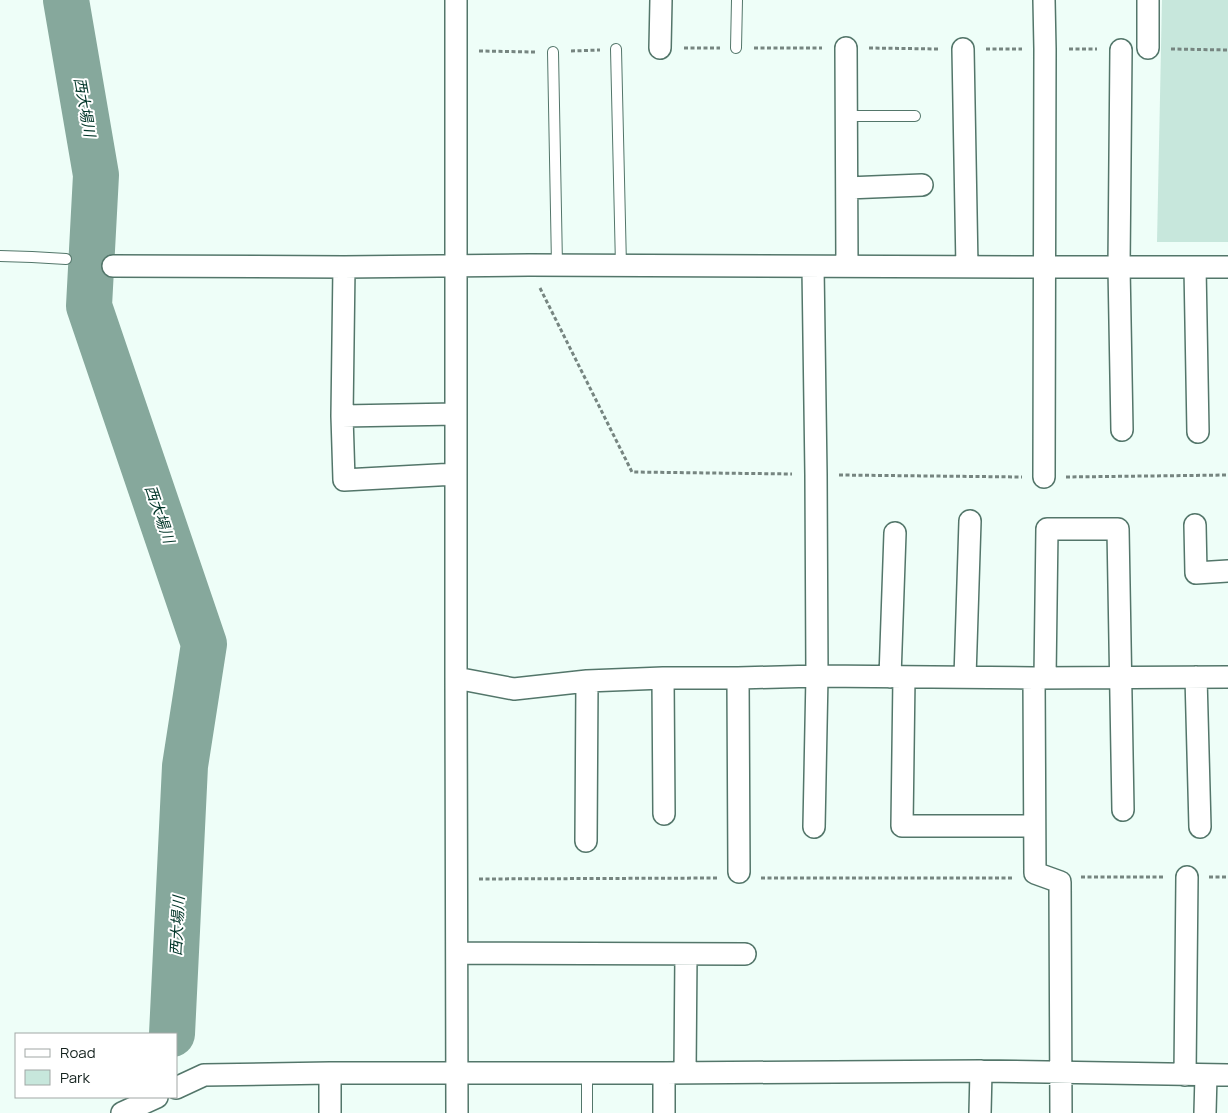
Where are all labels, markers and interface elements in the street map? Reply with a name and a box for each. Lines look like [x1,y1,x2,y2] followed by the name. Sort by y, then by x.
[69,76,101,140] water label: 西大場川
[140,482,180,548] water label: 西大場川
[165,894,189,957] water label: 西大場川
[15,1033,178,1098] legend
[60,1042,96,1063] text: Road
[60,1067,90,1088] text: Park

